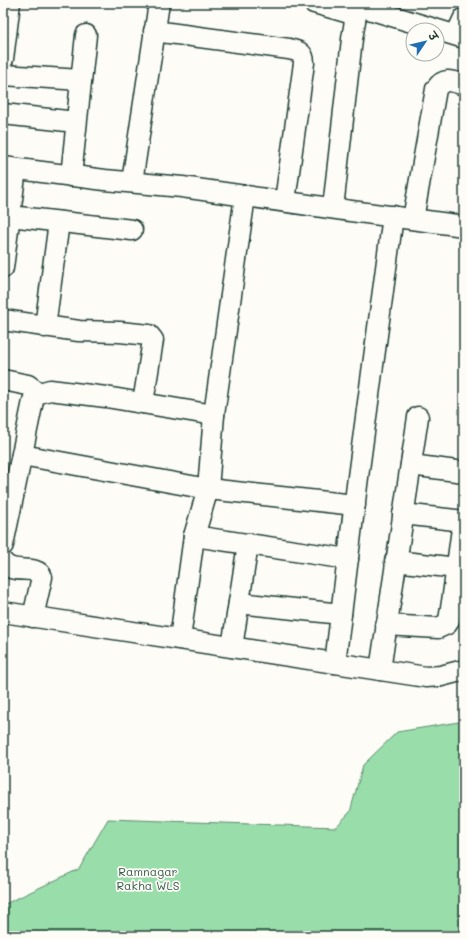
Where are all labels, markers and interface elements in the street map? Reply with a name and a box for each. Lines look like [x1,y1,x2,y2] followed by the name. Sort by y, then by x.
[405,22,445,62] north arrow
[425,28,443,45] text: उ
[116,863,180,893] park label: Ramnagar Rakha WLS

